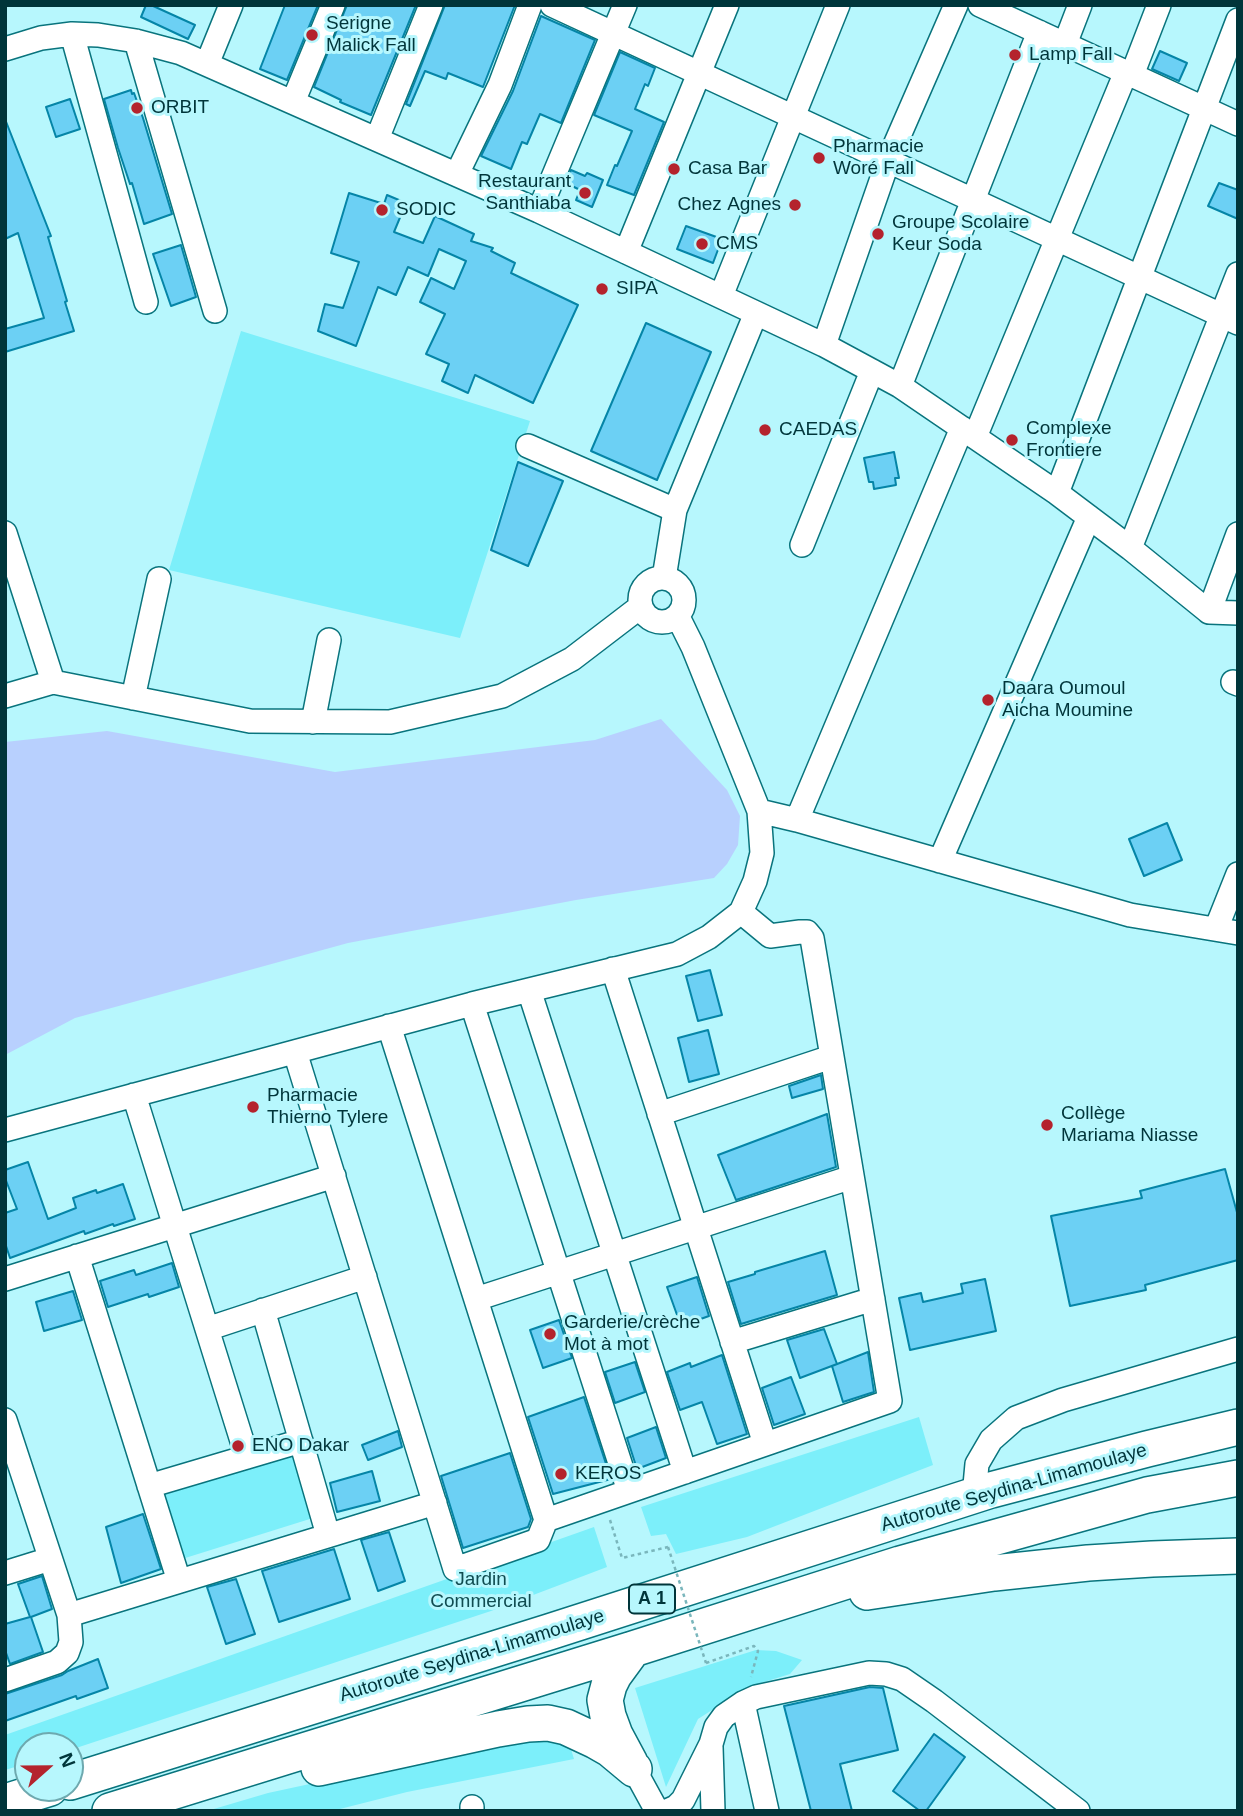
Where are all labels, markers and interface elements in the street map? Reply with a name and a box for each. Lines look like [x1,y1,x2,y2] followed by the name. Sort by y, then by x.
[326,13,416,57] place label: Serigne Malick Fall
[304,27,320,43] marker: Serigne Malick Fall
[1029,44,1112,66] place label: Lamp Fall
[1007,47,1023,63] marker: Lamp Fall
[151,97,209,119] place label: ORBIT
[129,100,145,116] marker: ORBIT
[833,136,924,180] place label: Pharmacie Woré Fall
[811,150,827,166] marker: Pharmacie Woré Fall
[688,158,767,180] place label: Casa Bar
[666,161,682,177] marker: Casa Bar
[478,171,571,215] place label: Restaurant Santhiaba
[577,185,593,201] marker: Restaurant Santhiaba
[677,194,781,216] place label: Chez Agnes
[787,197,803,213] marker: Chez Agnes
[396,199,456,221] place label: SODIC
[374,202,390,218] marker: SODIC
[892,212,1029,256] place label: Groupe Scolaire Keur Soda
[870,226,886,242] marker: Groupe Scolaire Keur Soda
[716,233,758,255] place label: CMS
[694,236,710,252] marker: CMS
[616,278,658,300] place label: SIPA
[594,281,610,297] marker: SIPA
[1026,418,1112,462] place label: Complexe Frontiere
[779,419,857,441] place label: CAEDAS
[757,422,773,438] marker: CAEDAS
[1004,432,1020,448] marker: Complexe Frontiere
[1002,678,1133,722] place label: Daara Oumoul Aicha Moumine
[980,692,996,708] marker: Daara Oumoul Aicha Moumine
[267,1085,388,1129] place label: Pharmacie Thierno Tylere
[245,1099,261,1115] marker: Pharmacie Thierno Tylere
[1061,1103,1198,1147] place label: Collège Mariama Niasse
[1039,1117,1055,1133] marker: Collège Mariama Niasse
[564,1312,700,1356] place label: Garderie/crèche Mot à mot
[542,1326,558,1342] marker: Garderie/crèche Mot à mot
[252,1435,349,1457] place label: ENO Dakar
[230,1438,246,1454] marker: ENO Dakar
[878,1439,1150,1537] street label: Autoroute Seydina-Limamoulaye
[575,1463,642,1485] place label: KEROS
[553,1466,569,1482] marker: KEROS
[430,1569,532,1613] park label: Jardin Commercial
[629,1584,675,1614] road number: A 1
[337,1605,607,1707] street label: Autoroute Seydina-Limamoulaye
[14,1732,84,1802] north arrow
[55,1750,79,1770] text: N

